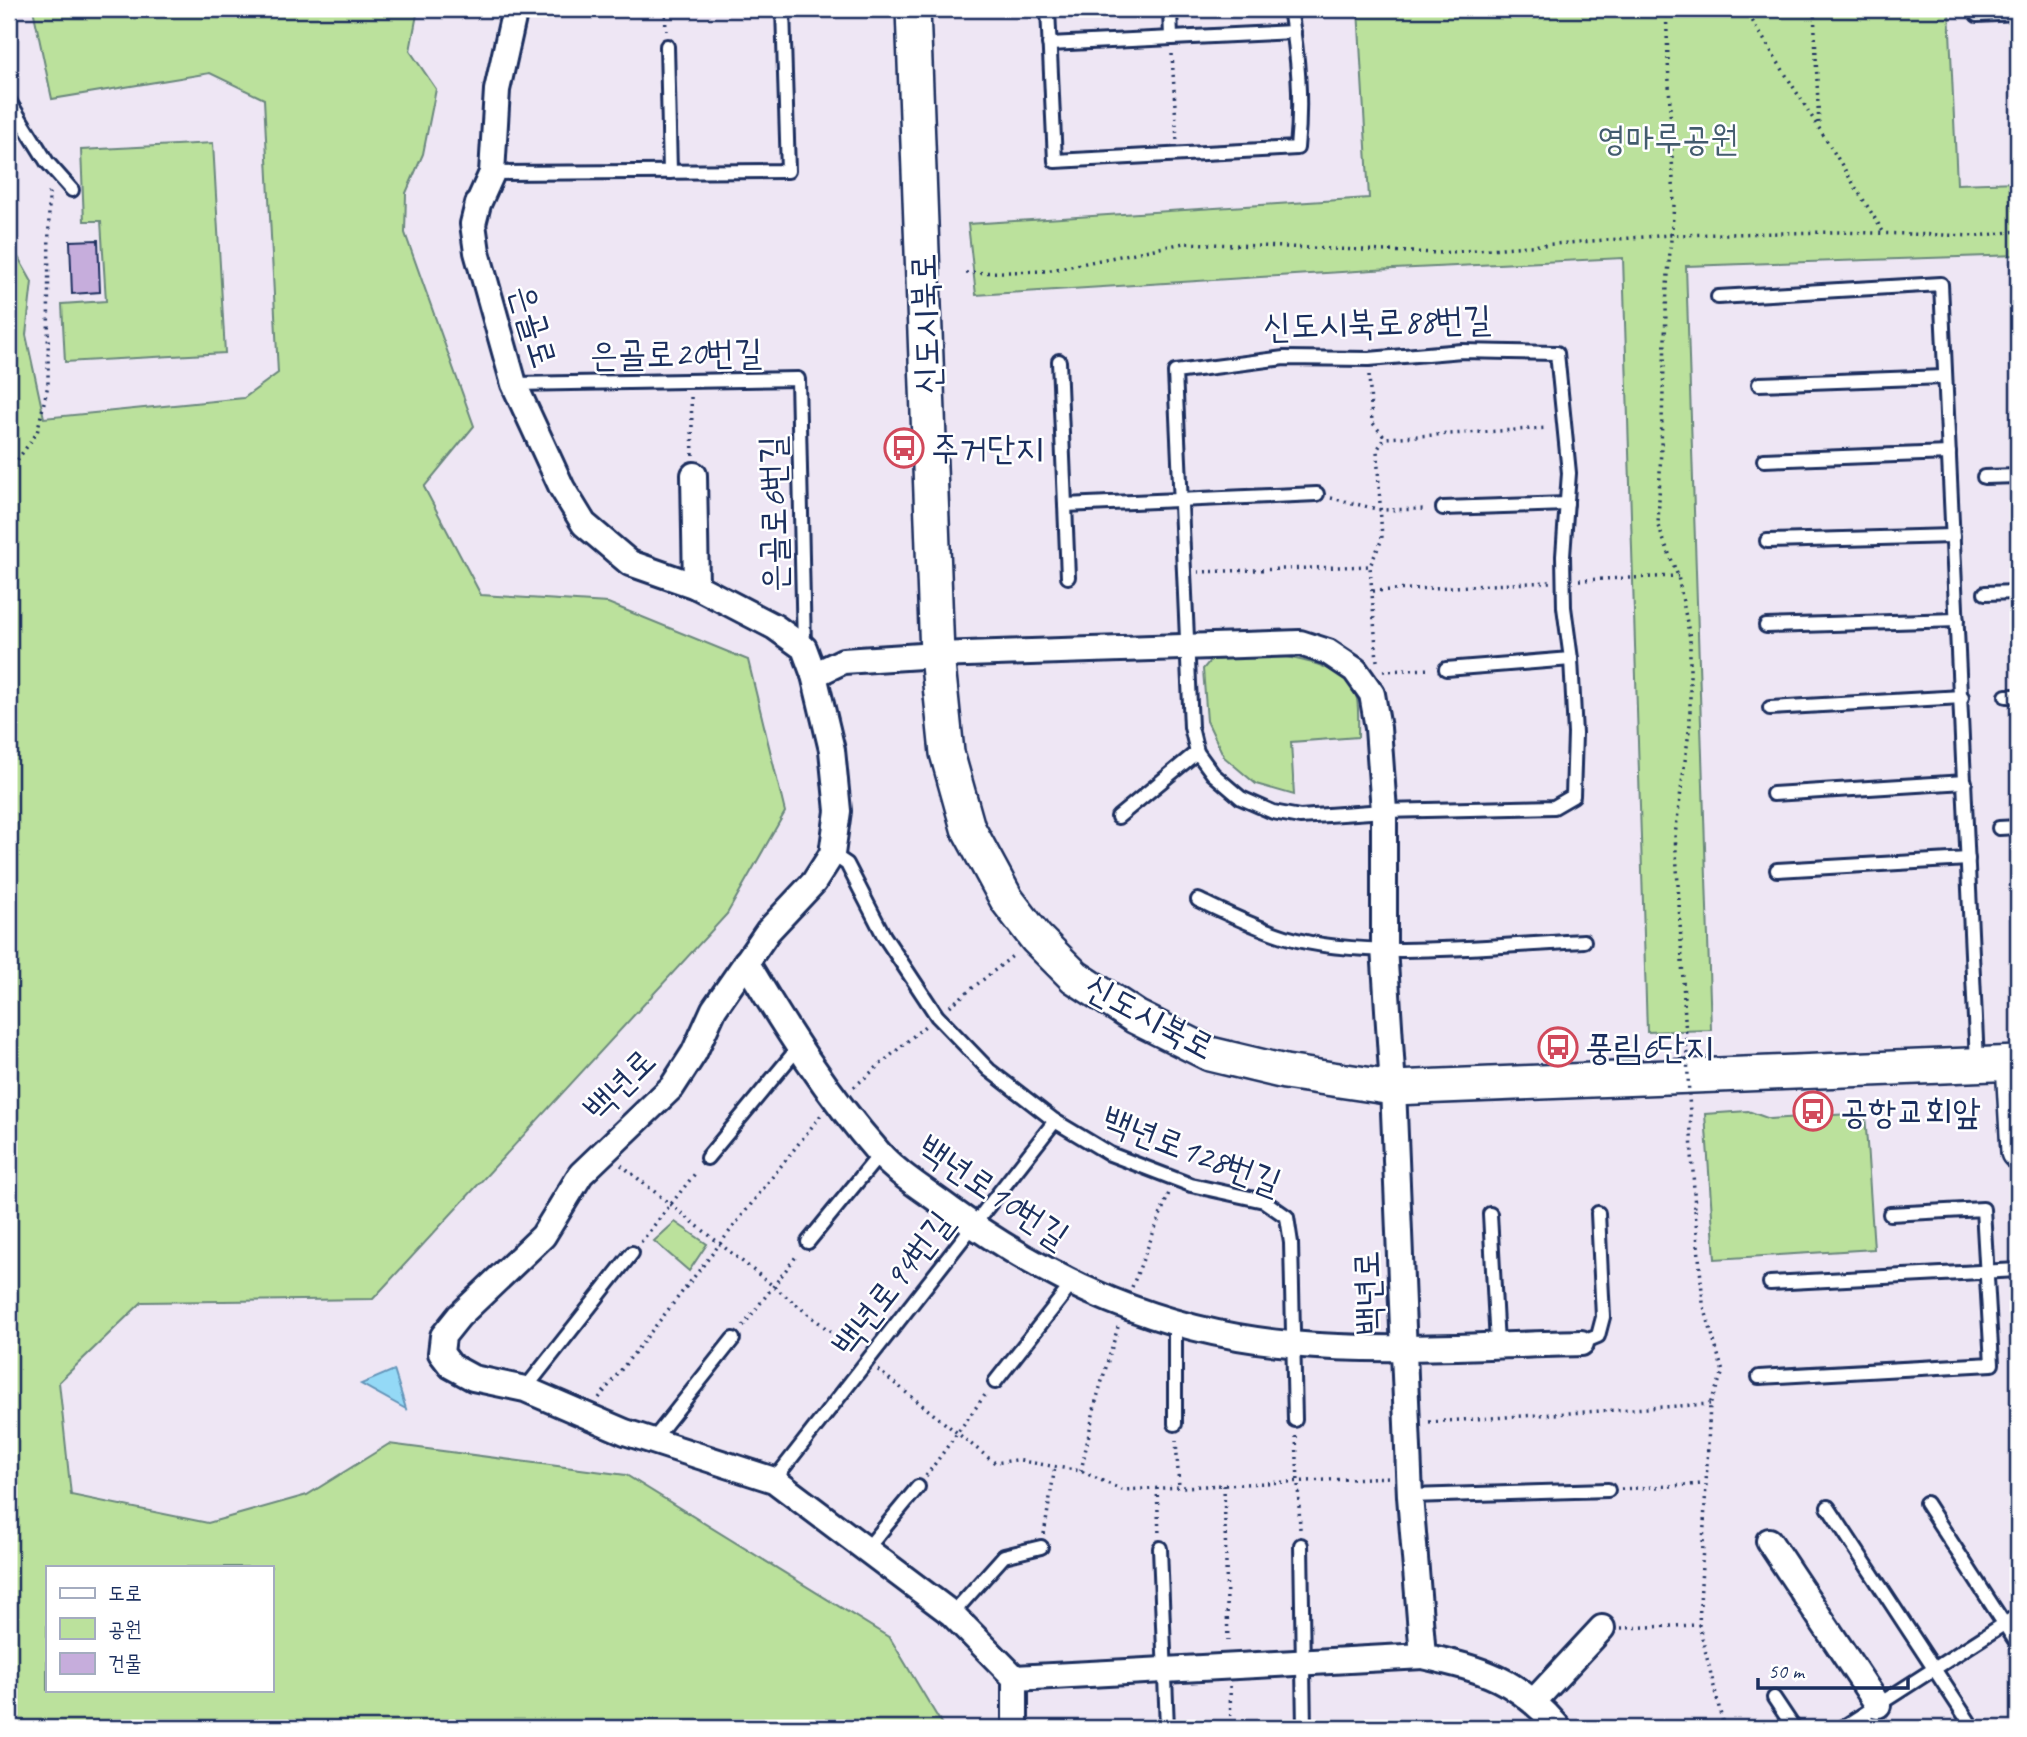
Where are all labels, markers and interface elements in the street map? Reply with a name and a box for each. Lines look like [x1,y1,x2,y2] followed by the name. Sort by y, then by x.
[1598,116,1738,161] park label: 영마루공원
[901,253,950,395] street label: 신도시북로
[500,279,567,373] street label: 은골로
[1262,296,1492,349] street label: 신도시북로88번길
[589,329,763,378] street label: 은골로20번길
[931,426,1044,471] place label: 주거단지
[883,427,925,469] bus stop icon: 주거단지
[750,435,797,593] street label: 은골로6번길
[1077,964,1223,1069] street label: 신도시북로
[1585,1025,1713,1070] place label: 풍림6단지
[1537,1026,1579,1068] bus stop icon: 풍림6단지
[574,1039,665,1130] street label: 백년로
[1840,1089,1981,1134] place label: 공항교회앞
[1792,1090,1834,1132] bus stop icon: 공항교회앞
[1096,1096,1288,1205] street label: 백년로128번길
[910,1125,1078,1258] street label: 백년로10번길
[822,1202,963,1365] street label: 백년로94번길
[1344,1250,1391,1336] street label: 백년로
[46,1566,273,1692] legend
[108,1580,142,1606] text: 도로
[108,1616,142,1642] text: 공원
[1758,1646,1908,1690] scale bar
[108,1650,142,1676] text: 건물
[1768,1658,1806,1684] text: 50 m

